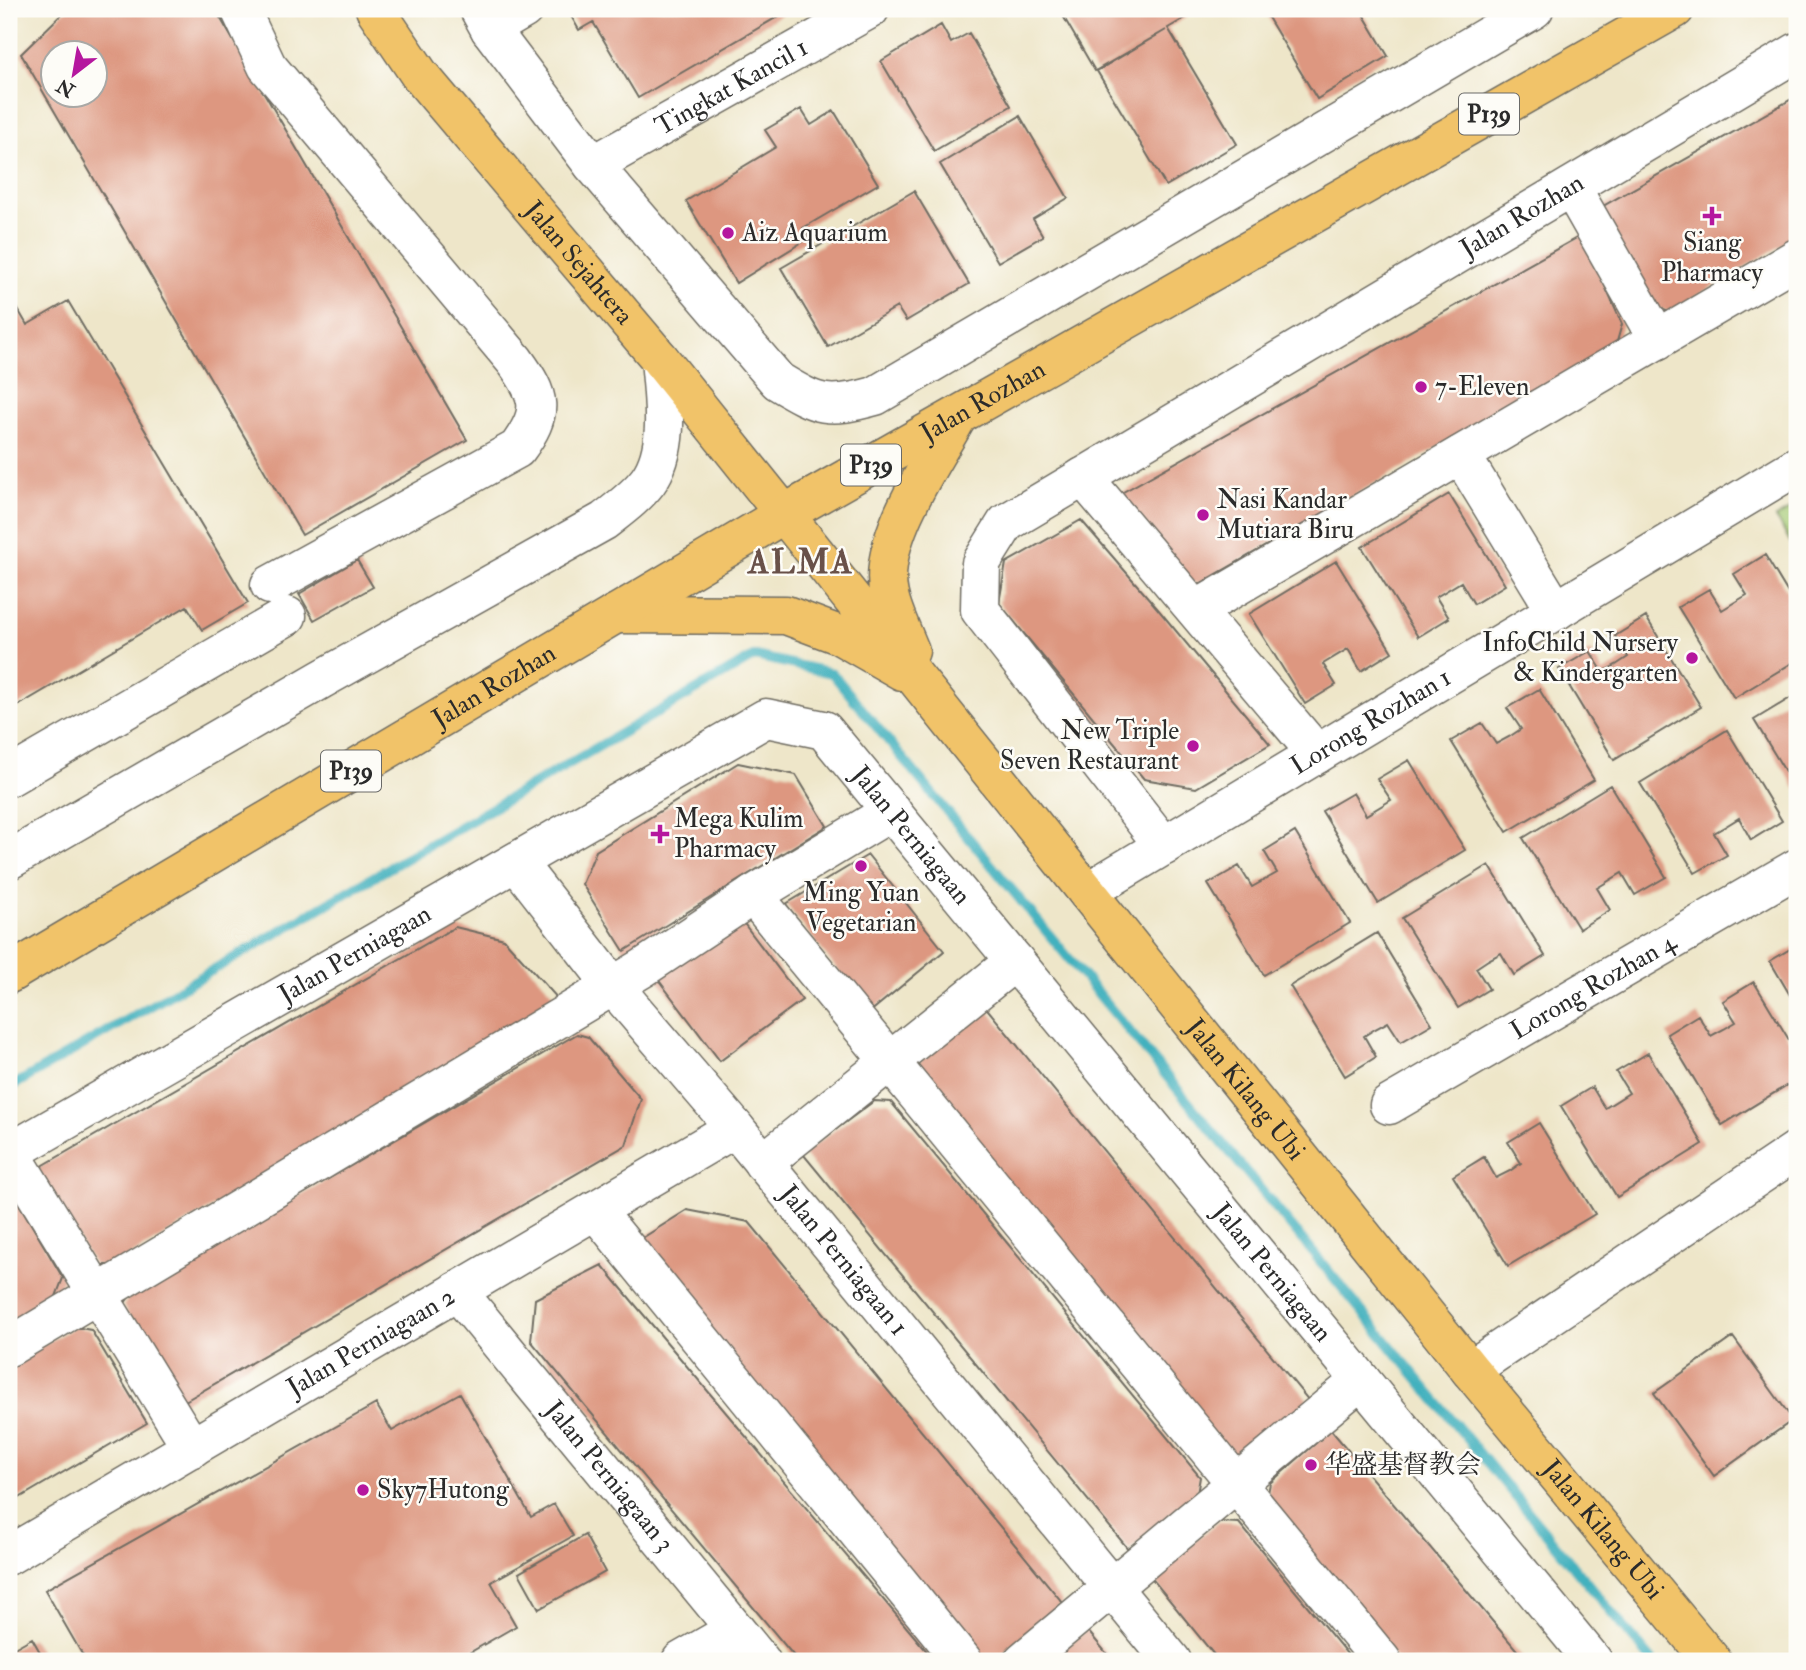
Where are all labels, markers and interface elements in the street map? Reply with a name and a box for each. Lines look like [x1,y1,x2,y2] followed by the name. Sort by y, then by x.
[650,31,813,143] street label: Tingkat Kancil 1
[38,38,108,108] north arrow
[51,73,80,103] text: N
[1459,93,1519,134] road number: P139
[1454,167,1590,265] street label: Jalan Rozhan
[517,194,640,332] street label: Jalan Sejahtera
[1704,208,1720,224] marker: Siang Pharmacy
[741,217,888,249] place label: Aiz Aquarium
[720,225,736,241] marker: Aiz Aquarium
[1661,227,1764,289] place label: Siang Pharmacy
[914,353,1051,450] street label: Jalan Rozhan
[1435,371,1529,403] place label: 7-Eleven
[1413,379,1429,395] marker: 7-Eleven
[841,444,901,486] road number: P139
[1217,484,1354,546] place label: Nasi Kandar Mutiara Biru
[1195,507,1211,523] marker: Nasi Kandar Mutiara Biru
[746,542,854,583] district label: ALMA
[1482,627,1679,689] place label: InfoChild Nursery & Kindergarten
[426,637,562,736] street label: Jalan Rozhan
[1684,650,1700,666] marker: InfoChild Nursery & Kindergarten
[1285,661,1457,782] street label: Lorong Rozhan 1
[1000,715,1179,777] place label: New Triple Seven Restaurant
[1185,738,1201,754] marker: New Triple Seven Restaurant
[321,750,381,792] road number: P139
[844,759,978,911] street label: Jalan Perniagaan
[674,803,803,865] place label: Mega Kulim Pharmacy
[652,826,668,842] marker: Mega Kulim Pharmacy
[853,858,869,874] marker: Ming Yuan Vegetarian
[802,877,920,939] place label: Ming Yuan Vegetarian
[272,898,437,1011] street label: Jalan Perniagaan
[1505,925,1682,1047] street label: Lorong Rozhan 4
[1178,1012,1312,1167] street label: Jalan Kilang Ubi
[772,1178,915,1342] street label: Jalan Perniagaan 1
[1205,1196,1339,1349] street label: Jalan Perniagaan
[280,1280,461,1404] street label: Jalan Perniagaan 2
[537,1394,681,1559] street label: Jalan Perniagaan 3
[1325,1449,1481,1481] place label: 华盛基督教会
[1535,1452,1670,1606] street label: Jalan Kilang Ubi
[1303,1457,1319,1473] marker: 华盛基督教会
[377,1474,510,1506] place label: Sky7Hutong
[355,1482,371,1498] marker: Sky7Hutong

